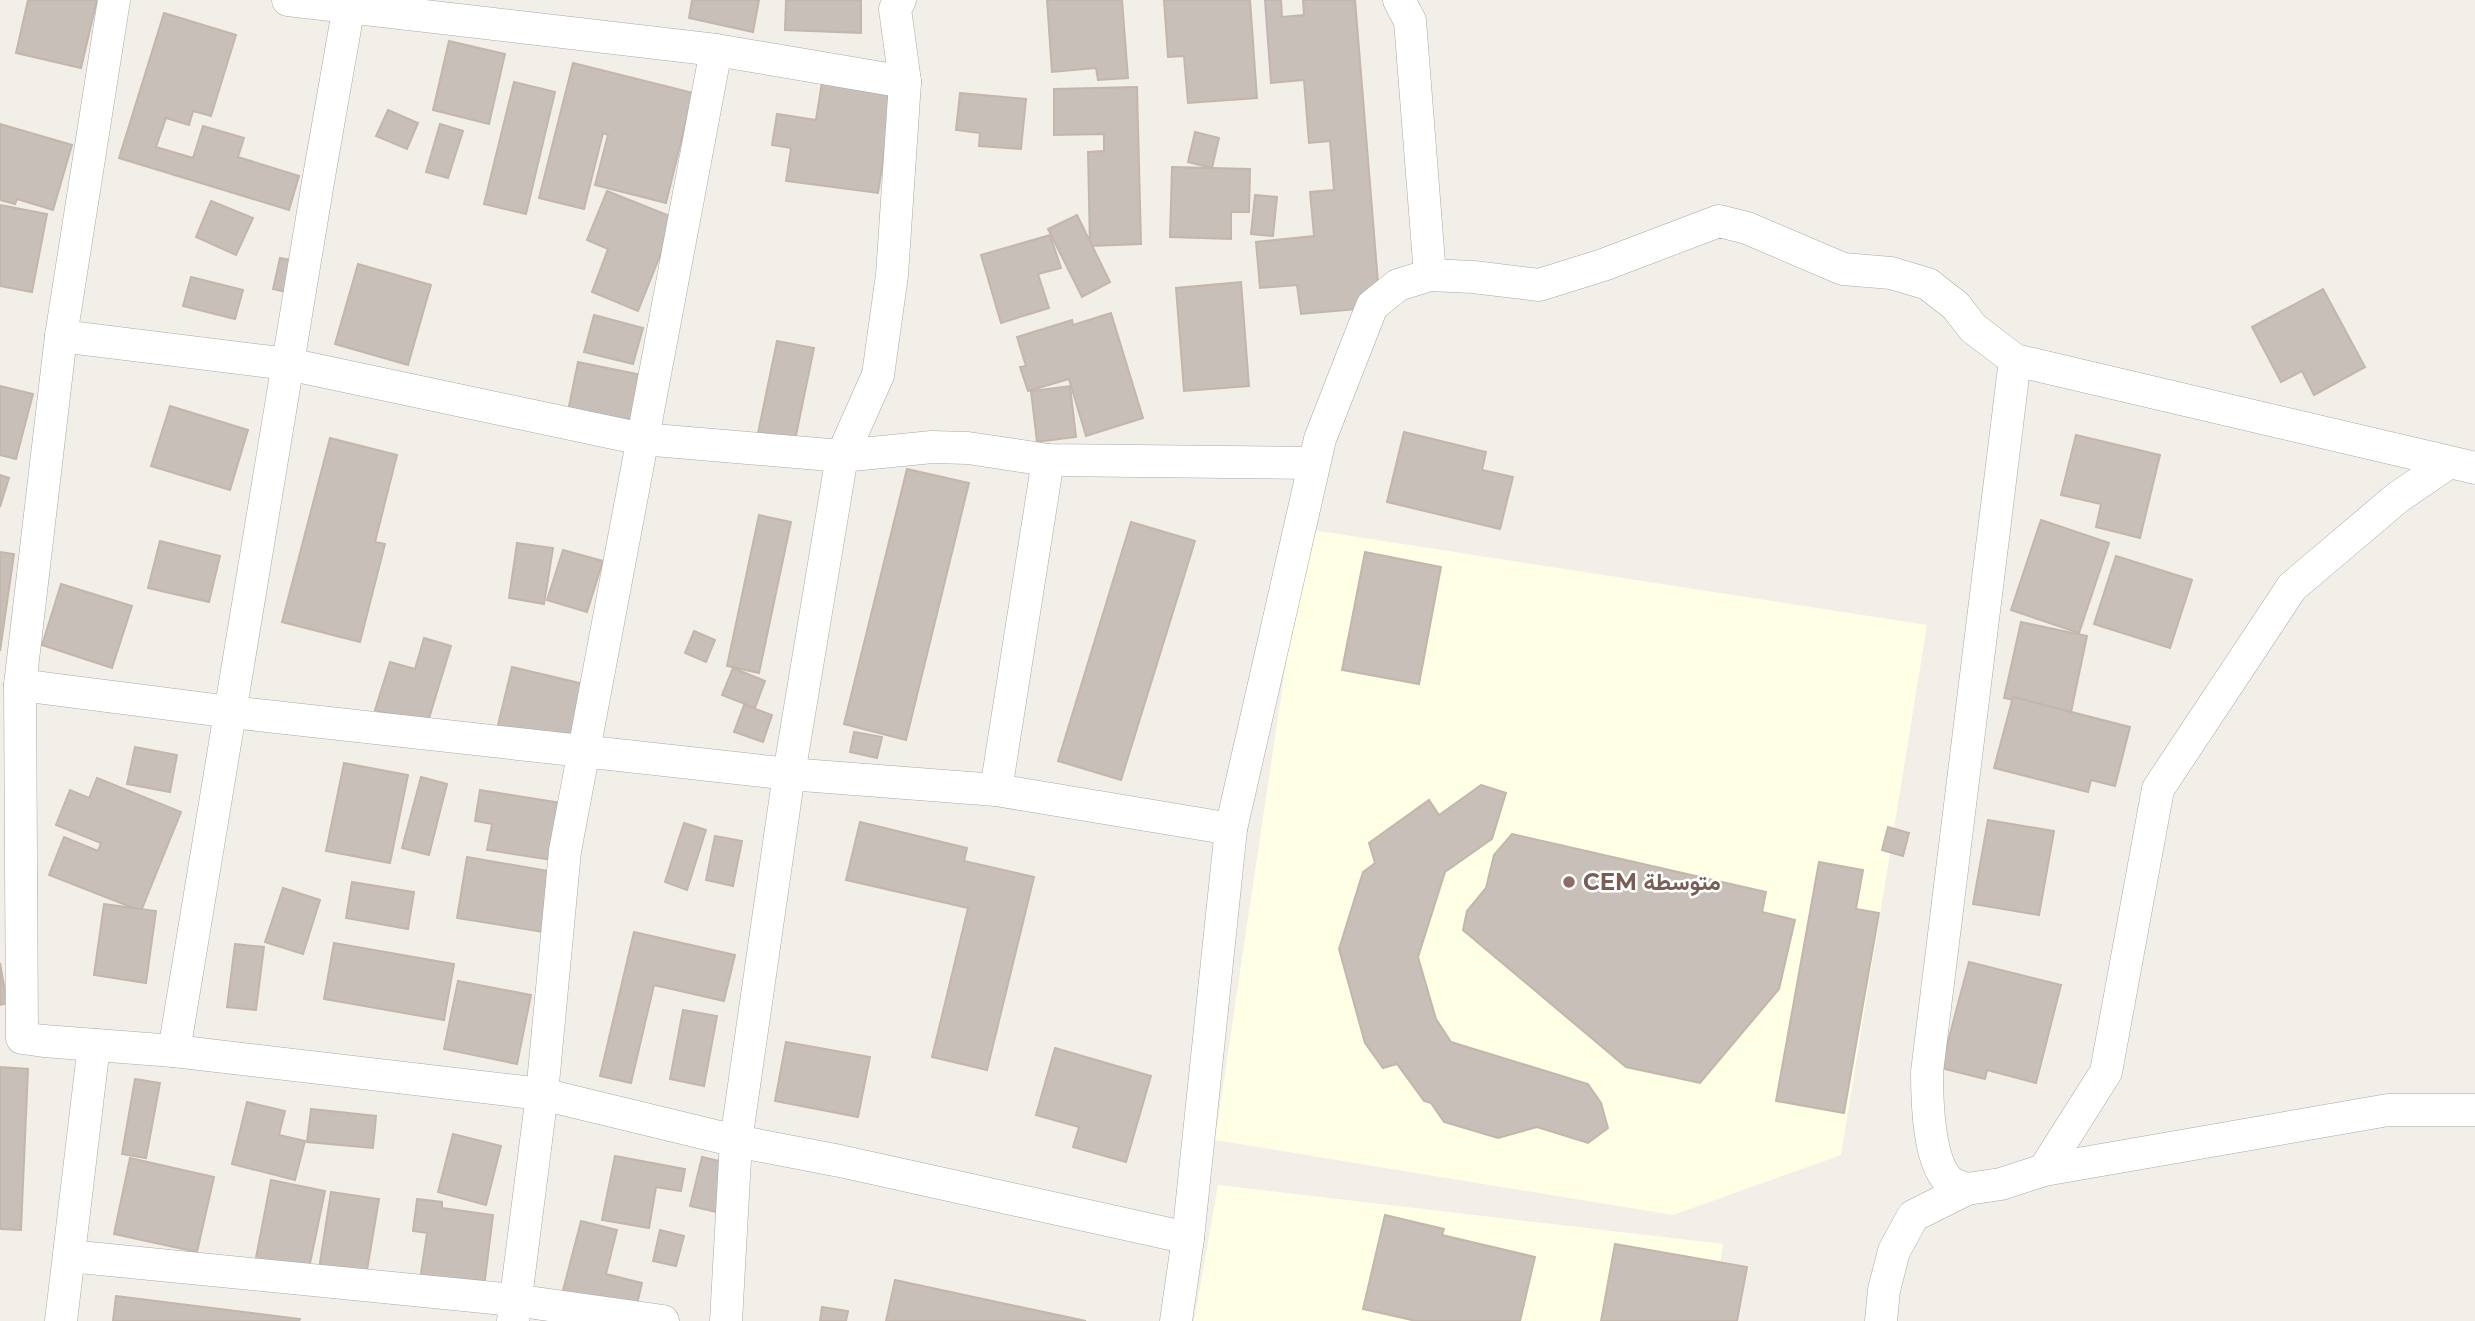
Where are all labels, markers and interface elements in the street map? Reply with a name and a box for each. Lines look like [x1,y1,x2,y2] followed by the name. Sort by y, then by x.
[1583,868,1721,897] place label: CEM متوسطة
[1561,874,1577,890] marker: CEM متوسطة

